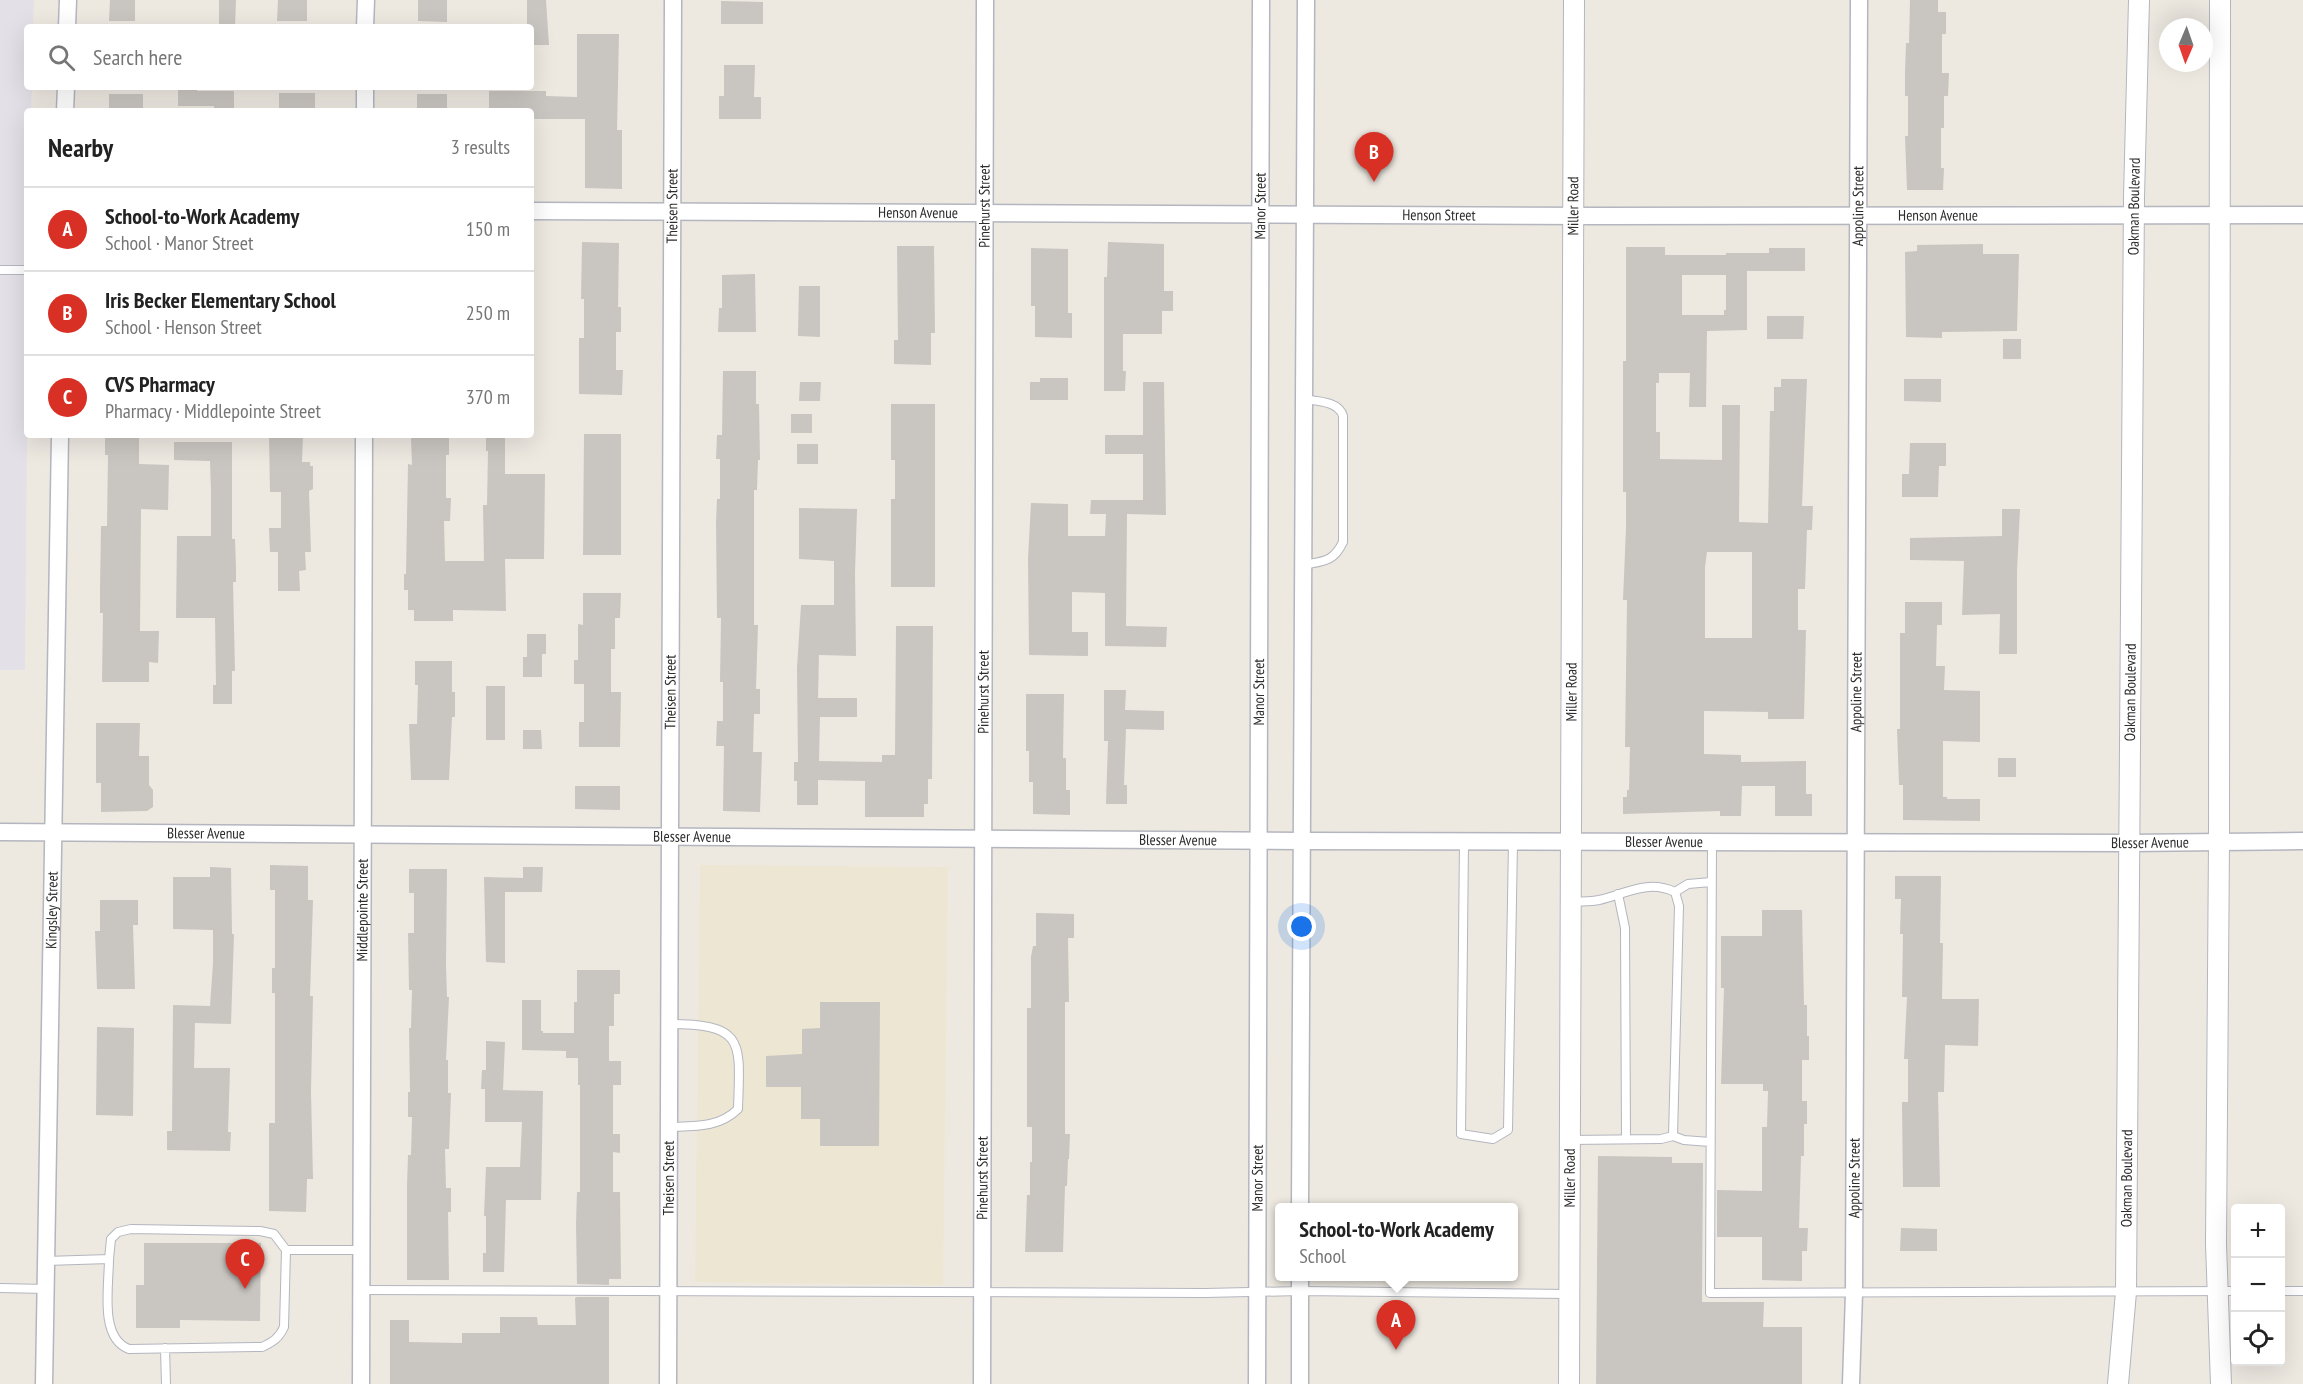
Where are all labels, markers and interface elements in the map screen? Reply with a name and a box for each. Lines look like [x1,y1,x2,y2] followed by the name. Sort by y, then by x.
[2159,18,2213,72] north arrow
[24,24,534,90] search box
[45,41,78,74] icon: search
[93,43,182,71] text: Search here
[48,131,113,164] text: Nearby
[1354,132,1394,182] pin: B
[451,134,510,160] text: 3 results
[2124,157,2144,255] street label: Oakman Boulevard
[974,164,994,248] street label: Pinehurst Street
[1848,166,1867,246] street label: Appoline Street
[662,168,681,244] street label: Theisen Street
[1250,172,1270,240] street label: Manor Street
[1563,176,1582,236] street label: Miller Road
[105,202,299,230] text: School-to-Work Academy
[878,203,958,222] street label: Henson Avenue
[1402,205,1476,224] street label: Henson Street
[1898,205,1978,225] street label: Henson Avenue
[62,216,73,242] text: A
[466,216,510,242] text: 150 m
[105,230,253,256] text: School · Manor Street
[105,286,336,314] text: Iris Becker Elementary School
[63,300,72,326] text: B
[466,300,510,326] text: 250 m
[105,314,262,340] text: School · Henson Street
[105,370,215,398] text: CVS Pharmacy
[63,384,72,410] text: C
[466,384,510,410] text: 370 m
[105,398,321,424] text: Pharmacy · Middlepointe Street
[2120,643,2140,741] street label: Oakman Boulevard
[973,650,993,734] street label: Pinehurst Street
[1846,652,1865,732] street label: Appoline Street
[660,654,680,730] street label: Theisen Street
[1249,658,1268,726] street label: Manor Street
[1561,662,1581,722] street label: Miller Road
[167,823,245,843] street label: Blesser Avenue
[653,827,731,846] street label: Blesser Avenue
[1139,830,1217,849] street label: Blesser Avenue
[1625,832,1703,851] street label: Blesser Avenue
[2111,832,2189,852] street label: Blesser Avenue
[352,859,372,961] street label: Middlepointe Street
[41,871,62,949] street label: Kingsley Street
[1287,912,1316,941] your location
[2116,1129,2136,1227] street label: Oakman Boulevard
[972,1136,992,1220] street label: Pinehurst Street
[1844,1138,1864,1218] street label: Appoline Street
[659,1140,678,1216] street label: Theisen Street
[1247,1144,1267,1212] street label: Manor Street
[1560,1148,1579,1208] street label: Miller Road
[1275,1203,1518,1281] popup
[2231,1204,2285,1366] map controls
[2231,1204,2285,1258] button: +
[1299,1215,1494,1243] text: School-to-Work Academy
[226,1240,264,1289] pin: C
[1299,1243,1346,1269] text: School
[2231,1258,2285,1312] button: −
[1376,1300,1416,1350] pin: A
[2231,1312,2285,1366] button: locate

